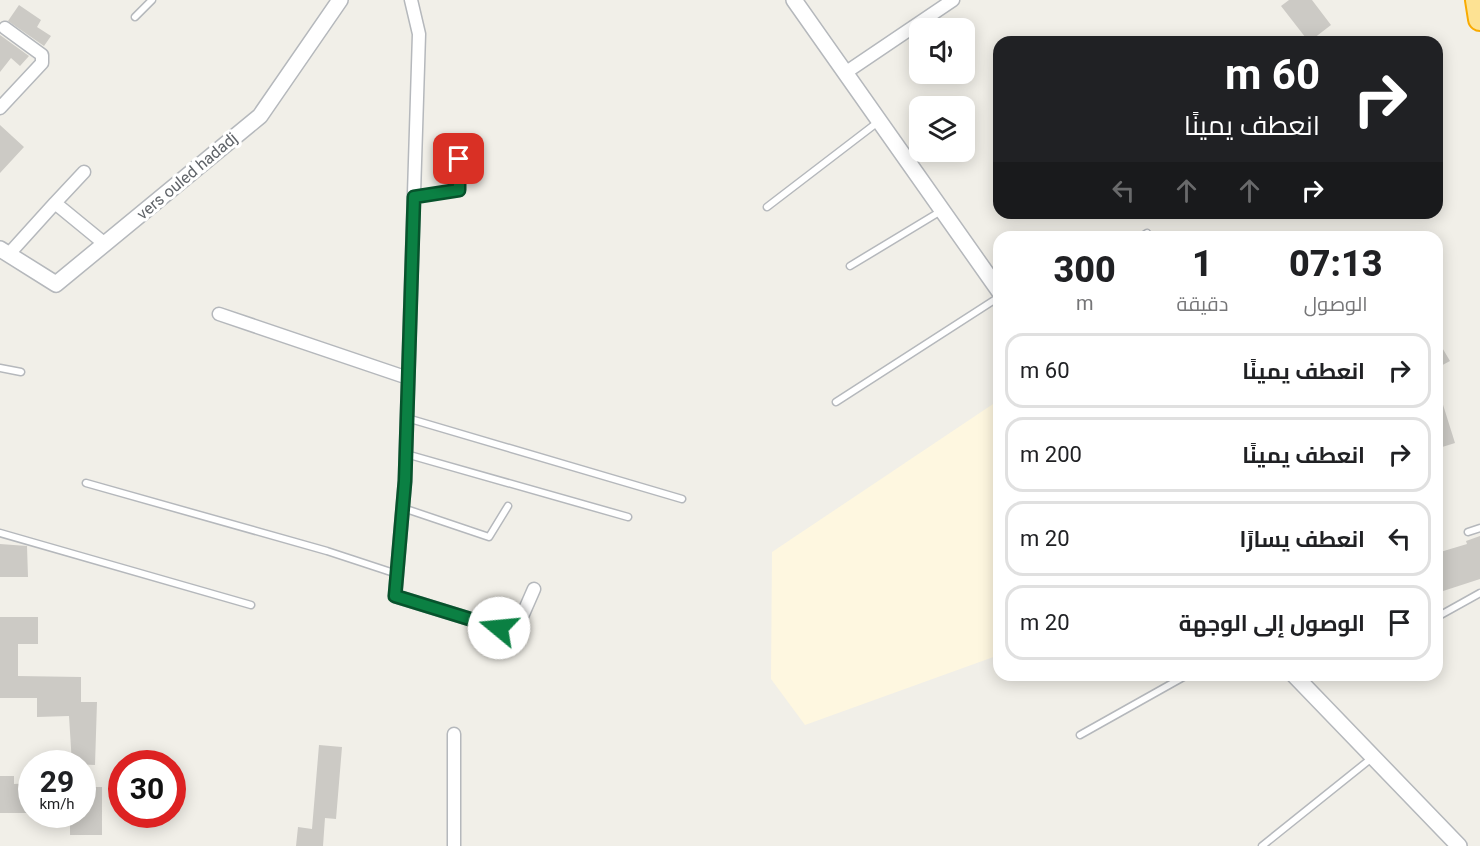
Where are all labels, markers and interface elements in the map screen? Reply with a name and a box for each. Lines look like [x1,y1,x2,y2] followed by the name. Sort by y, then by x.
[909,18,975,162] map controls
[909,18,975,84] button: sound
[1225,50,1320,99] text: 60 m
[1341,60,1419,138] icon: right
[909,96,975,162] button: layers
[1184,110,1320,142] text: انعطف يمينًا
[133,128,241,224] street label: vers ouled hadadj
[433,133,484,184] pin
[442,142,475,175] icon: arrive
[1107,174,1140,207] icon: left
[1170,174,1203,207] icon: ahead
[1233,174,1266,207] icon: ahead
[1296,174,1329,207] icon: right
[1192,243,1213,285] text: 1
[1289,243,1382,285] text: 07:13
[1054,249,1116,291] text: 300
[1076,291,1093,315] text: m
[1176,292,1228,316] text: دقيقة
[1304,292,1368,316] text: الوصول
[1383,354,1416,387] icon: right
[1020,358,1070,383] text: 60 m
[1242,359,1365,384] text: انعطف يمينًا
[1383,438,1416,471] icon: right
[1020,442,1082,467] text: 200 m
[1242,443,1365,468] text: انعطف يمينًا
[1383,522,1416,555] icon: left
[1020,526,1070,551] text: 20 m
[1240,527,1365,552] text: انعطف يسارًا
[467,596,531,660] position arrow
[1383,606,1416,639] icon: arrive
[1020,610,1070,635] text: 20 m
[1179,611,1365,636] text: الوصول إلى الوجهة
[108,750,186,828] speed limit sign: 30
[40,764,74,799] text: 29
[39,795,75,813] text: km/h

